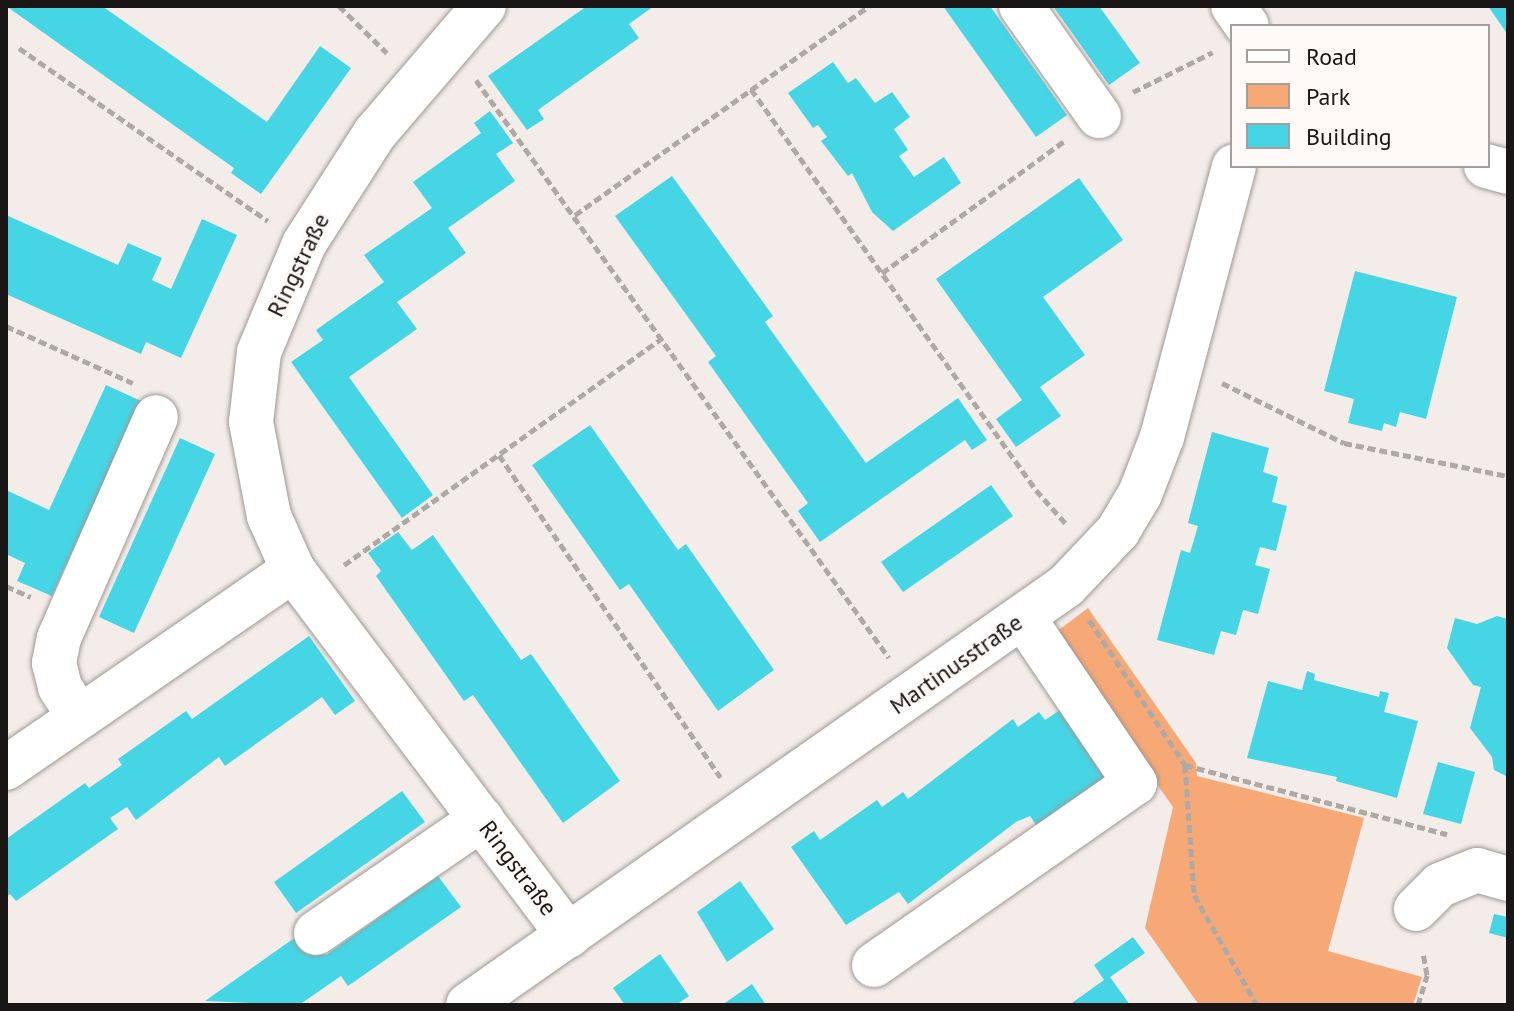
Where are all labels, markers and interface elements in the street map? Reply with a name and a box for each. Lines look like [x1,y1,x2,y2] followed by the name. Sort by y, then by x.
[1230,24,1490,168] legend
[1306,41,1357,72] text: Road
[1306,81,1350,112] text: Park
[1306,121,1392,152] text: Building
[261,209,335,321] street label: Ringstraße
[884,608,1028,720] street label: Martinusstraße
[473,815,563,921] street label: Ringstraße

